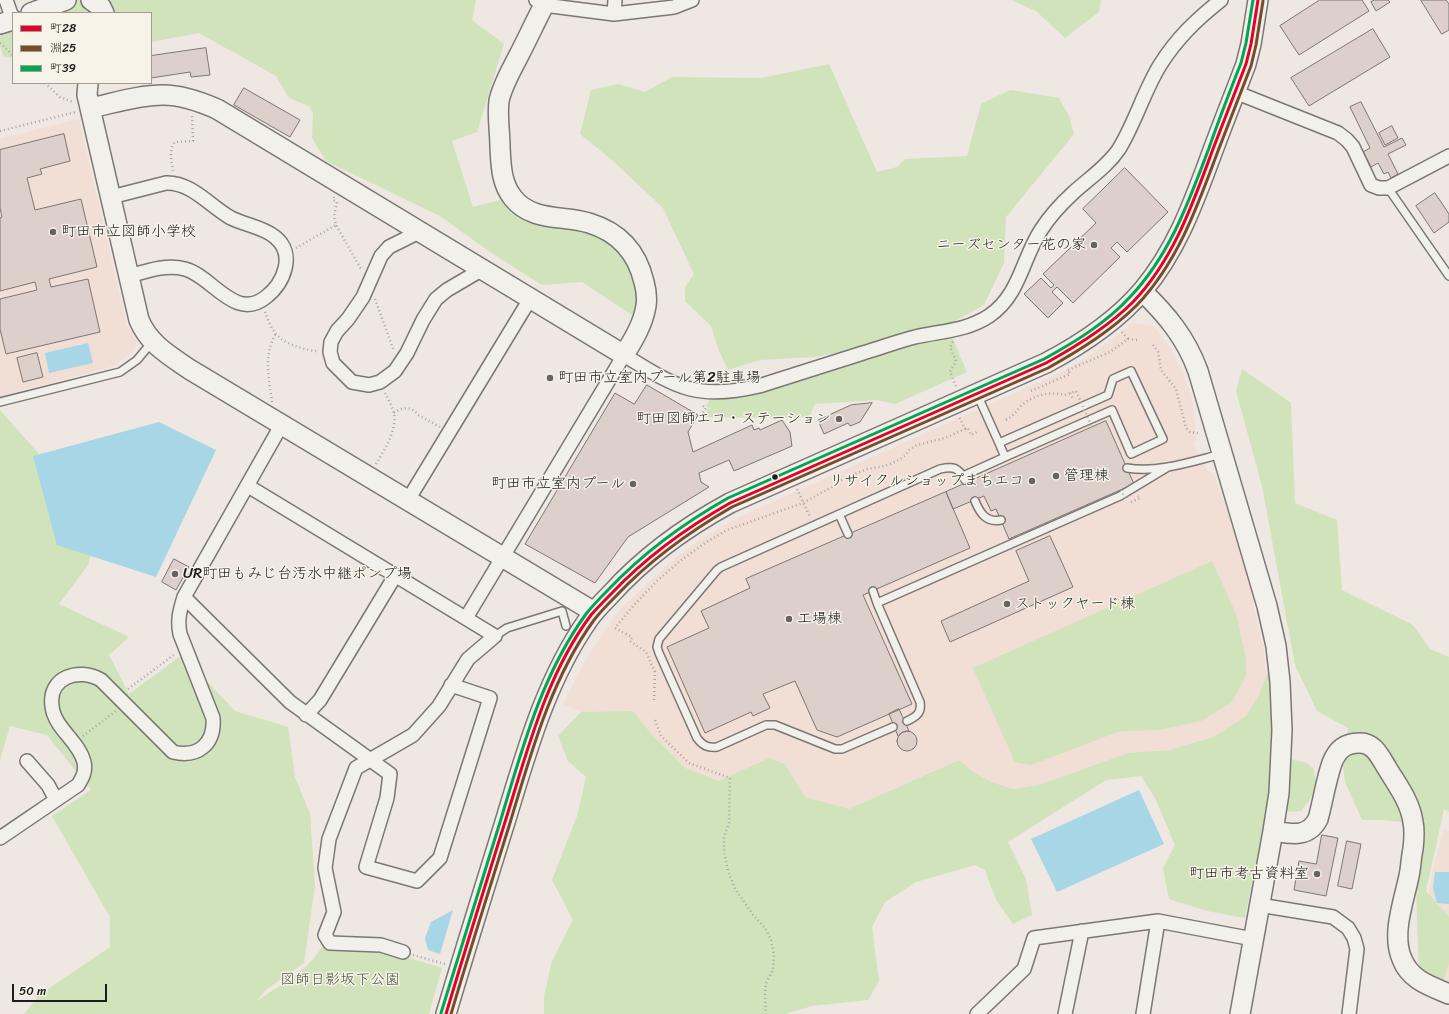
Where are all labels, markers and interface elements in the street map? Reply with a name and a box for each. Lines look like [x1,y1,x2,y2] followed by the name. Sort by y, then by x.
[12,12,152,84] legend
[50,17,76,39] text: 町28
[50,37,76,59] text: 淵25
[50,57,76,79] text: 町39
[61,223,196,241] place label: 町田市立図師小学校
[48,227,58,237] marker: 町田市立図師小学校
[936,236,1086,254] place label: ニーズセンター花の家
[1089,240,1099,250] marker: ニーズセンター花の家
[558,369,761,387] place label: 町田市立室内プール第2駐車場
[545,373,555,383] marker: 町田市立室内プール第2駐車場
[636,410,831,428] place label: 町田図師エコ・ステーション
[834,414,844,424] marker: 町田図師エコ・ステーション
[1064,467,1109,485] place label: 管理棟
[1051,471,1061,481] marker: 管理棟
[770,472,780,482] unlabelled marker
[829,472,1024,490] place label: リサイクルショップまちエコ
[491,475,625,493] place label: 町田市立室内プール
[1027,476,1037,486] marker: リサイクルショップまちエコ
[628,479,638,489] marker: 町田市立室内プール
[183,565,412,583] place label: UR町田もみじ台汚水中継ポンプ場
[170,569,180,579] marker: UR町田もみじ台汚水中継ポンプ場
[1015,595,1135,613] place label: ストックヤード棟
[1002,599,1012,609] marker: ストックヤード棟
[797,610,842,628] place label: 工場棟
[784,614,794,624] marker: 工場棟
[1189,865,1309,883] place label: 町田市考古資料室
[1312,869,1322,879] marker: 町田市考古資料室
[280,971,400,989] park label: 図師日影坂下公園
[14,976,109,1002] scale bar
[19,980,46,1002] text: 50 m

